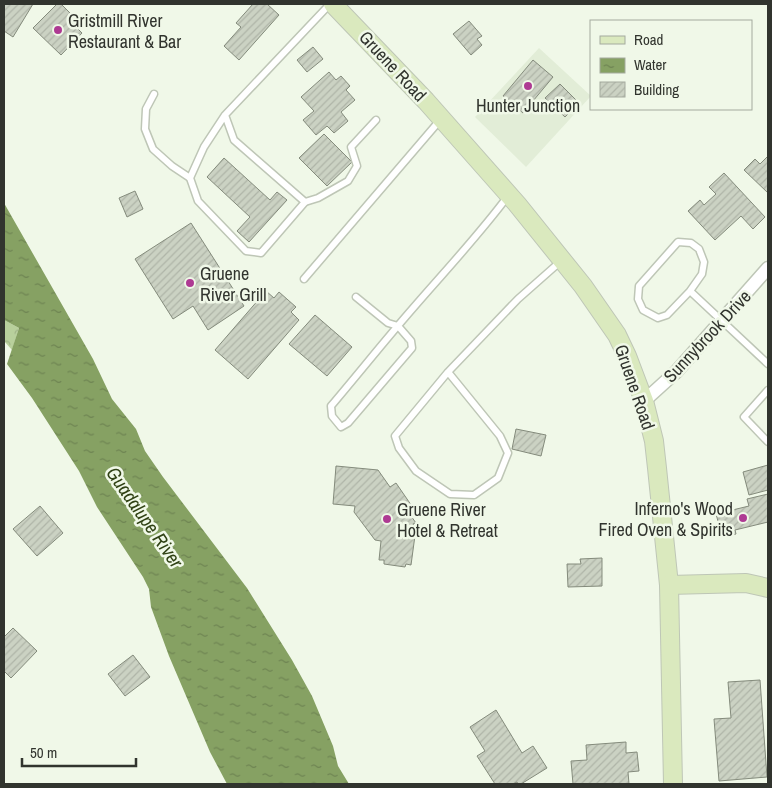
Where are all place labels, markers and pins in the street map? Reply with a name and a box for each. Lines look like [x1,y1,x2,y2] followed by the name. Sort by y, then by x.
[68,8,181,54] place label: Gristmill River Restaurant & Bar
[52,24,64,36] marker: Gristmill River Restaurant & Bar
[522,80,534,92] marker: Hunter Junction
[476,93,580,118] place label: Hunter Junction
[200,261,266,307] place label: Gruene River Grill
[184,277,196,289] marker: Gruene River Grill
[598,496,733,542] place label: Inferno's Wood Fired Oven & Spirits
[397,497,498,543] place label: Gruene River Hotel & Retreat
[737,512,749,524] marker: Inferno's Wood Fired Oven & Spirits
[381,513,393,525] marker: Gruene River Hotel & Retreat

